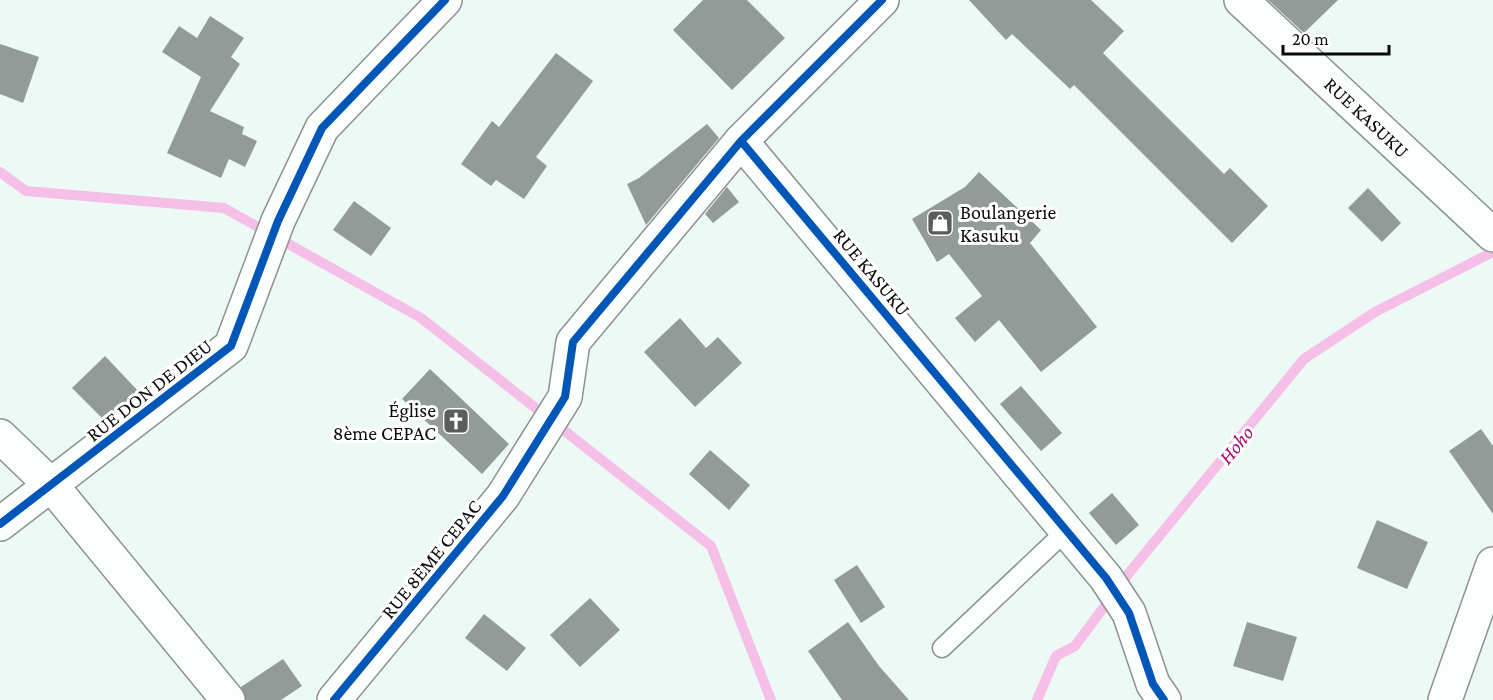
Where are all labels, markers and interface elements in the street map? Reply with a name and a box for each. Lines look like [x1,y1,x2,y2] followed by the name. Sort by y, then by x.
[1283,18,1390,56] scale bar
[1292,29,1329,49] text: 20 m
[1320,73,1414,162] street label: RUE KASUKU
[960,201,1056,246] place label: Boulangerie Kasuku
[925,208,955,238] shop icon: Boulangerie Kasuku
[829,224,915,320] street label: RUE KASUKU
[82,334,216,446] street label: RUE DON DE DIEU
[333,399,436,444] place label: Église 8ème CEPAC
[441,406,471,436] church icon: Église 8ème CEPAC
[1214,421,1259,469] water label: Hoho
[376,495,486,623] street label: RUE 8ÈME CEPAC

